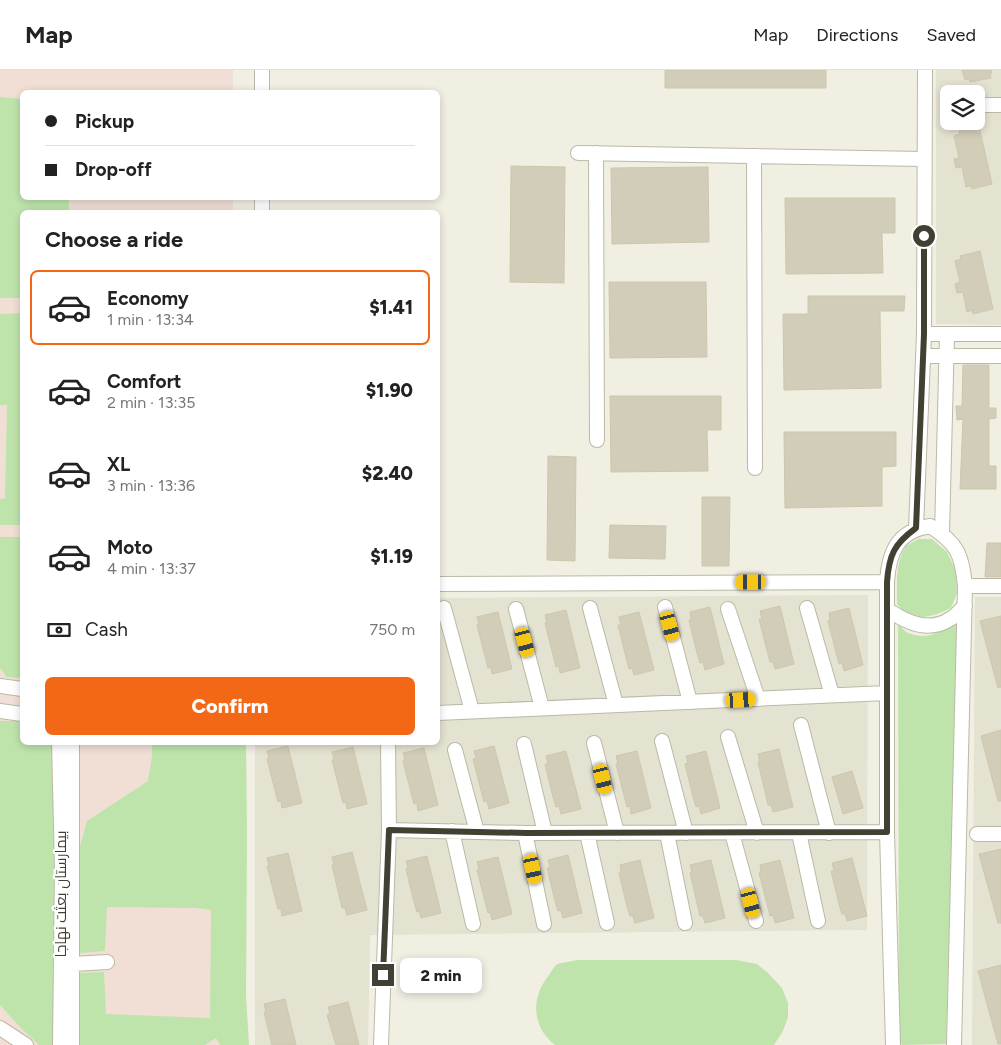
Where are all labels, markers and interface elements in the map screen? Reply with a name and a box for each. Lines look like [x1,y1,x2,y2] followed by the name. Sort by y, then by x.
[25,20,73,49] text: Map
[753,24,788,46] text: Map
[816,24,898,46] text: Directions
[926,24,976,46] text: Saved
[940,85,985,130] map controls
[940,85,985,130] button: layers
[75,110,134,133] text: Pickup
[75,158,152,181] text: Drop-off
[913,225,935,247] route start
[45,226,183,253] text: Choose a ride
[47,285,92,330] icon: car
[107,287,189,310] text: Economy
[369,296,413,319] text: $1.41
[107,310,194,329] text: 1 min · 13:34
[47,368,92,413] icon: car
[107,370,182,393] text: Comfort
[366,379,413,402] text: $1.90
[107,393,195,412] text: 2 min · 13:35
[47,451,92,496] icon: car
[107,453,130,476] text: XL
[362,462,413,485] text: $2.40
[107,476,195,495] text: 3 min · 13:36
[47,534,92,579] icon: car
[107,536,153,559] text: Moto
[370,545,413,568] text: $1.19
[107,559,196,578] text: 4 min · 13:37
[736,575,766,590] car
[658,610,681,642] car
[45,616,73,644] icon: cash
[85,618,128,641] text: Cash
[369,620,415,639] text: 750 m
[513,626,536,658] car
[45,677,415,735] button: Confirm
[725,692,756,708] car
[592,763,613,795] car
[52,831,71,957] street label: بیمارستان بعثت نهاجا
[522,853,543,885] car
[739,887,762,919] car
[400,958,483,992] callout: 2 min
[372,964,394,986] route end
[421,966,461,985] text: 2 min

